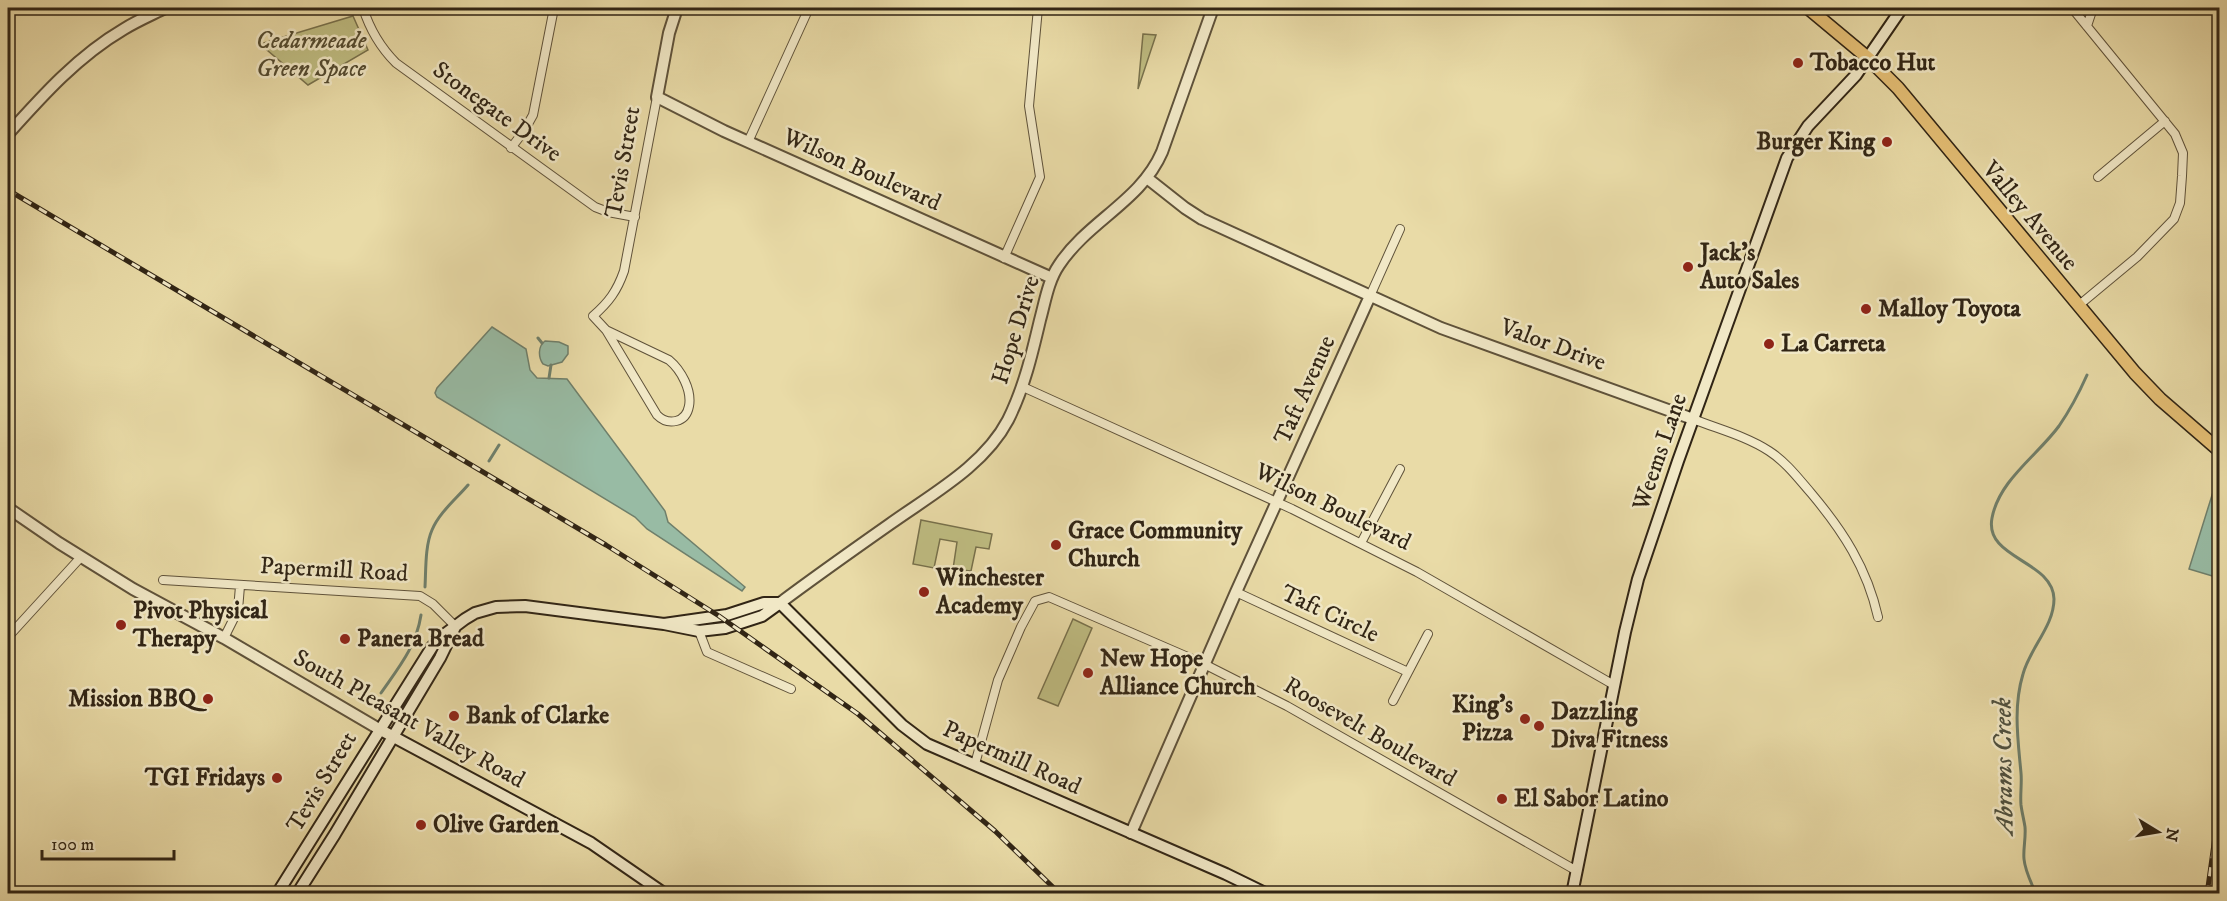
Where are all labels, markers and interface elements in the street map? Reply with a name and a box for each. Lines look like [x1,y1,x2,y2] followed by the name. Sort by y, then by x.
[256,26,367,84] park label: Cedarmeade Green Space
[1809,48,1936,78] place label: Tobacco Hut
[427,55,568,169] street label: Stonegate Drive
[1791,56,1805,70] marker: Tobacco Hut
[598,104,648,220] street label: Tevis Street
[777,121,946,218] street label: Wilson Boulevard
[1756,127,1876,157] place label: Burger King
[1880,135,1894,149] marker: Burger King
[1975,154,2085,277] street label: Valley Avenue
[1697,238,1799,296] place label: Jack’s Auto Sales
[1681,260,1695,274] marker: Jack’s Auto Sales
[985,272,1047,388] street label: Hope Drive
[1878,294,2022,324] place label: Malloy Toyota
[1859,302,1873,316] marker: Malloy Toyota
[1495,312,1610,378] street label: Valor Drive
[1781,329,1886,359] place label: La Carreta
[1268,331,1342,449] street label: Taft Avenue
[1762,337,1776,351] marker: La Carreta
[1626,389,1694,515] street label: Weems Lane
[1249,456,1416,558] street label: Wilson Boulevard
[1068,516,1243,574] place label: Grace Community Church
[1049,538,1063,552] marker: Grace Community Church
[259,551,409,589] street label: Papermill Road
[935,563,1045,621] place label: Winchester Academy
[1276,578,1384,650] street label: Taft Circle
[917,585,931,599] marker: Winchester Academy
[132,596,269,654] place label: Pivot Physical Therapy
[114,618,128,632] marker: Pivot Physical Therapy
[357,624,485,654] place label: Panera Bread
[338,632,352,646] marker: Panera Bread
[288,643,530,795] street label: South Pleasant Valley Road
[1099,644,1256,702] place label: New Hope Alliance Church
[1081,666,1095,680] marker: New Hope Alliance Church
[1278,670,1462,794] street label: Roosevelt Boulevard
[68,684,207,714] place label: Mission BBQ
[1452,690,1514,748] place label: King’s Pizza
[201,692,215,706] marker: Mission BBQ
[1551,697,1668,755] place label: Dazzling Diva Fitness
[1986,697,2022,838] water label: Abrams Creek
[466,701,609,731] place label: Bank of Clarke
[447,709,461,723] marker: Bank of Clarke
[1518,712,1532,726] marker: King’s Pizza
[938,714,1086,802] street label: Papermill Road
[1532,719,1546,733] marker: Dazzling Diva Fitness
[280,726,364,838] street label: Tevis Street
[144,763,265,793] place label: TGI Fridays
[270,771,284,785] marker: TGI Fridays
[1514,784,1669,814] place label: El Sabor Latino
[1495,792,1509,806] marker: El Sabor Latino
[2128,802,2188,862] north arrow
[433,810,560,840] place label: Olive Garden
[414,818,428,832] marker: Olive Garden
[42,823,174,861] scale bar
[2161,826,2183,843] text: N
[51,834,94,856] text: 100 m

